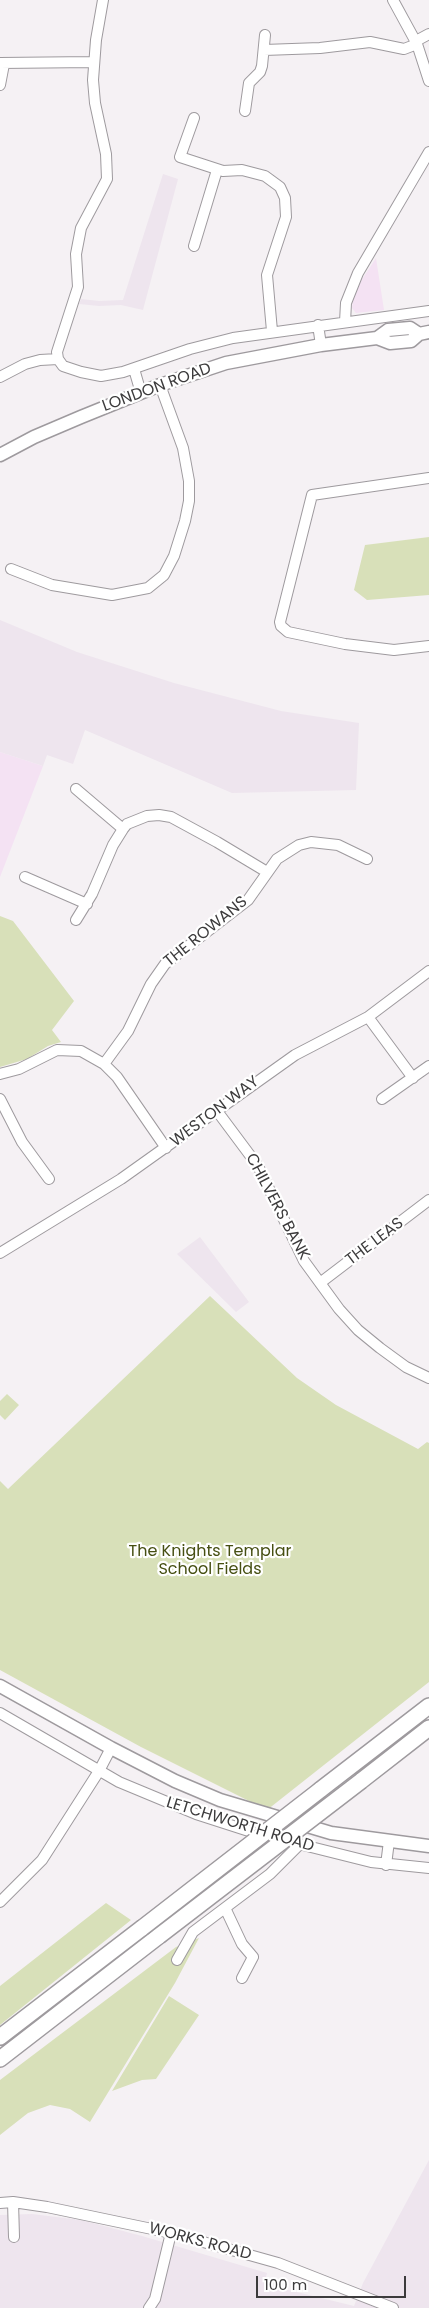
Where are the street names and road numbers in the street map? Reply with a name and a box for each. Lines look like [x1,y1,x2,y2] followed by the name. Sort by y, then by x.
[100,359,214,417] street label: LONDON ROAD
[160,893,252,971] street label: THE ROWANS
[167,1073,263,1151] street label: WESTON WAY
[241,1150,313,1264] street label: CHILVERS BANK
[342,1214,408,1270] street label: THE LEAS
[164,1793,316,1857] street label: LETCHWORTH ROAD
[147,2219,253,2265] street label: WORKS ROAD

